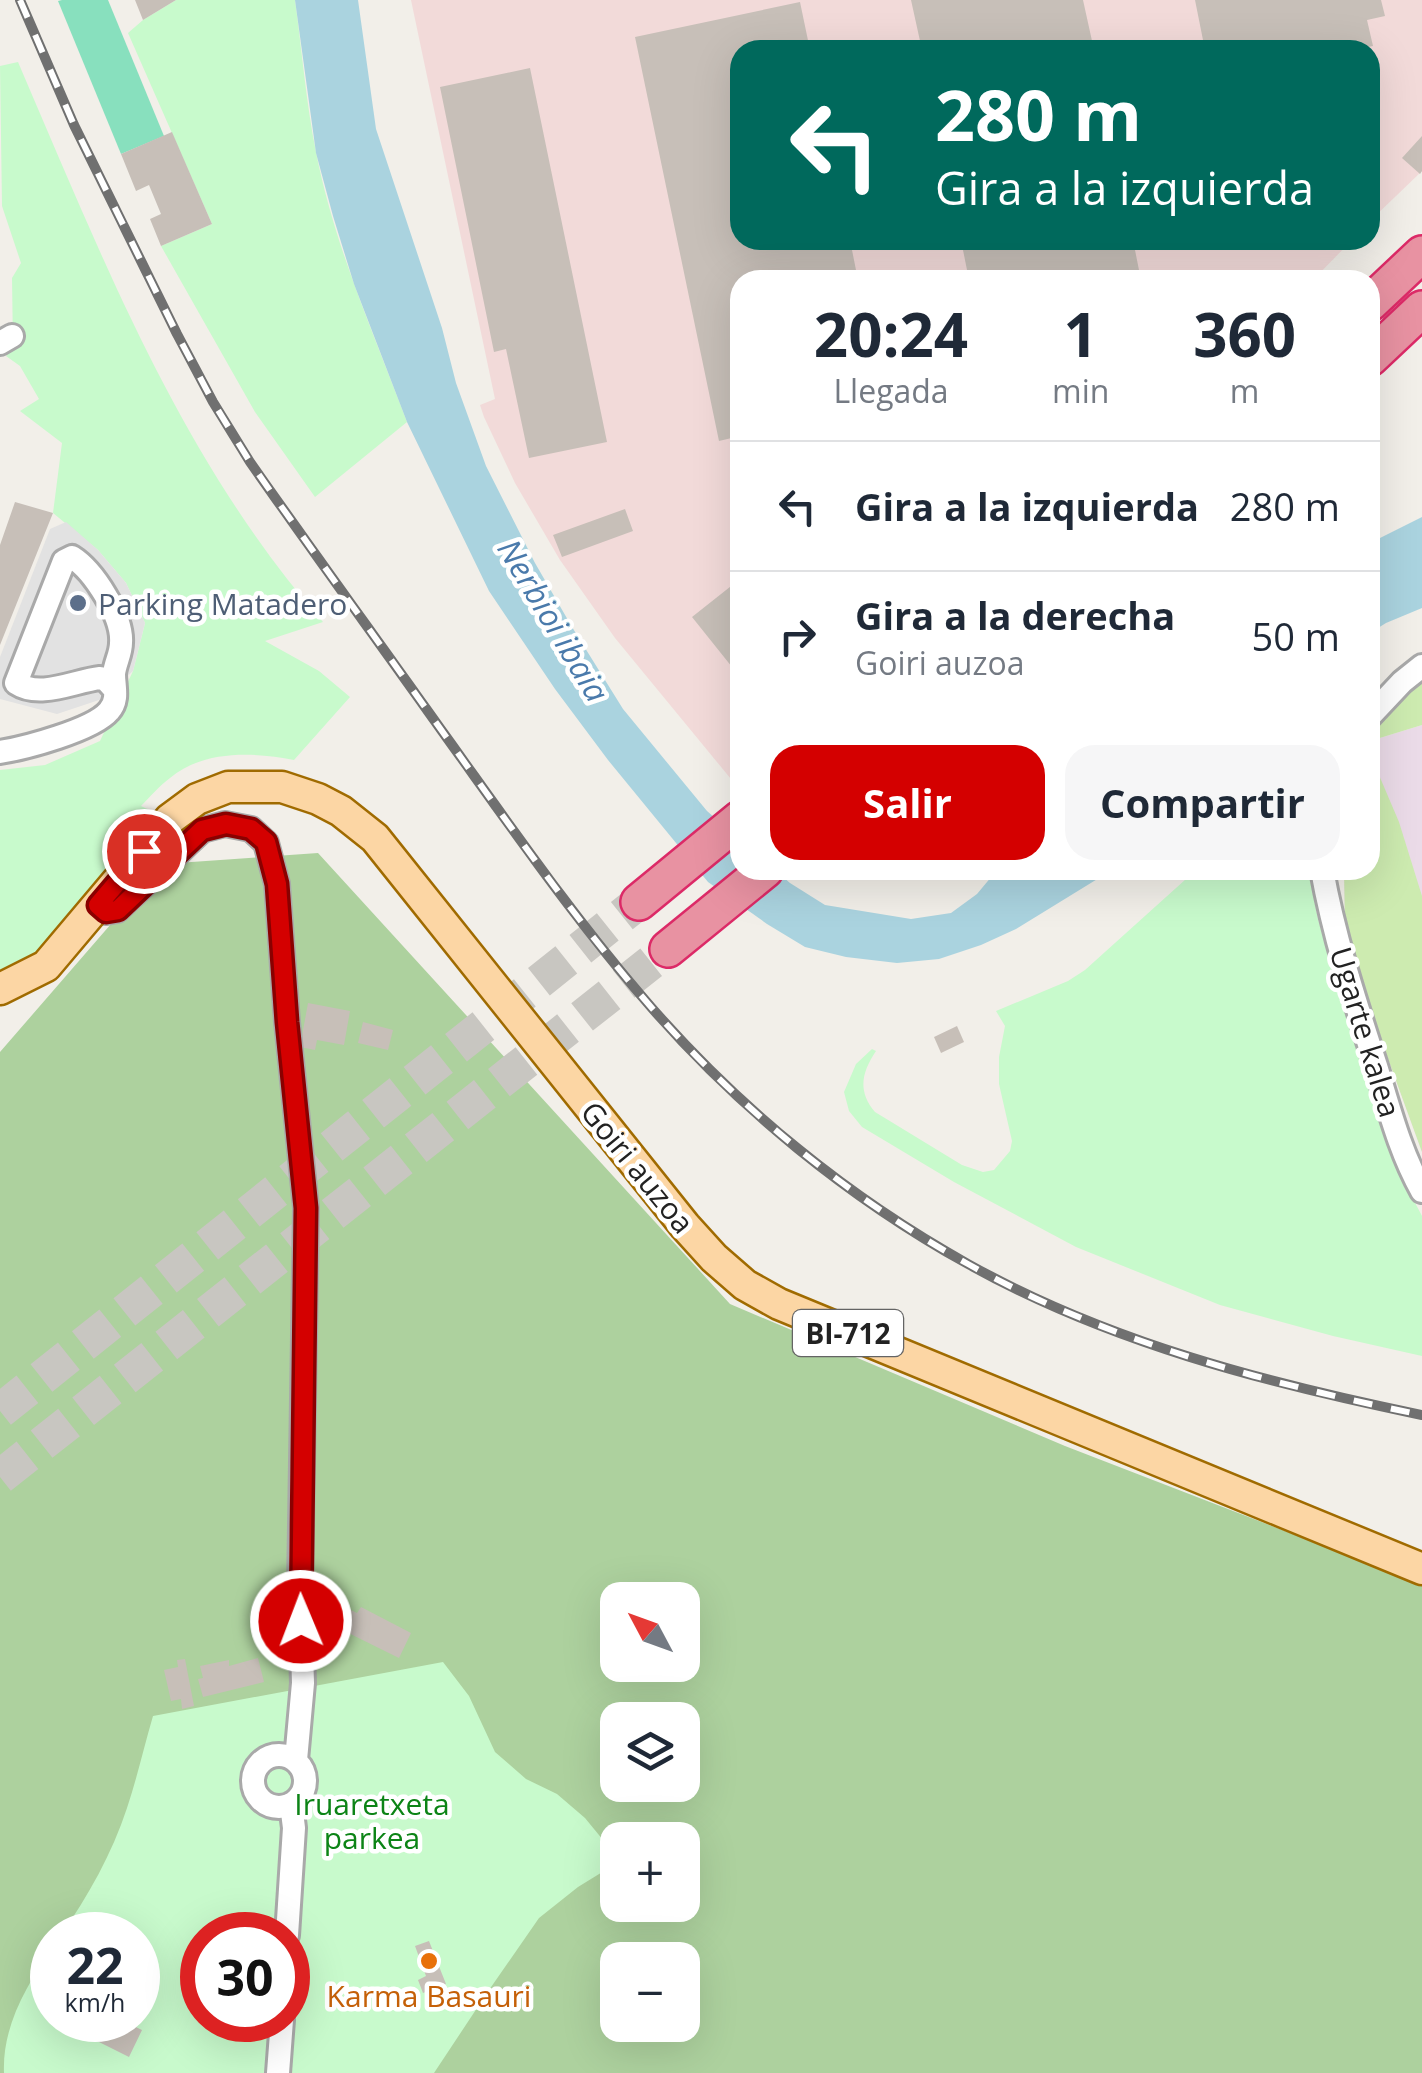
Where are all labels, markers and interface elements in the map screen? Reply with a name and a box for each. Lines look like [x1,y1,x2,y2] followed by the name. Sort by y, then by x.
[935,66,1142,162] text: 280 m
[770,80,900,210] icon: left
[935,157,1314,218] text: Gira a la izquierda
[814,293,968,375] text: 20:24
[1064,293,1098,375] text: 1
[1193,293,1296,375] text: 360
[833,369,949,412] text: Llegada
[1052,369,1109,412] text: min
[1230,369,1259,412] text: m
[770,479,825,534] icon: left
[855,480,1199,532] text: Gira a la izquierda
[1230,480,1340,532] text: 280 m
[488,531,620,709] water label: Nerbioi ibaia
[98,583,347,624] place label: Parking Matadero
[855,589,1175,641] text: Gira a la derecha
[67,592,89,614] marker: Parking Matadero
[770,609,825,664] icon: right
[1251,610,1340,662] text: 50 m
[855,641,1025,684] text: Goiri auzoa
[770,745,1045,860] button: Salir
[1065,745,1340,860] button: Compartir
[102,809,187,894] pin
[117,824,172,879] icon: arrive
[1321,942,1411,1122] street label: Ugarte kalea
[572,1092,704,1242] street label: Goiri auzoa
[793,1310,903,1356] road number: BI-712
[249,1569,353,1673] position arrow
[600,1582,700,1682] north arrow
[600,1582,700,2042] map controls
[600,1702,700,1802] button: layers
[294,1783,450,1858] park label: Iruaretxeta parkea
[600,1822,700,1922] button: +
[180,1912,310,2042] speed limit sign: 30
[66,1931,124,1999] text: 22
[600,1942,700,2042] button: −
[418,1950,440,1972] marker: Karma Basauri
[327,1975,531,2016] place label: Karma Basauri
[65,1985,125,2019] text: km/h

